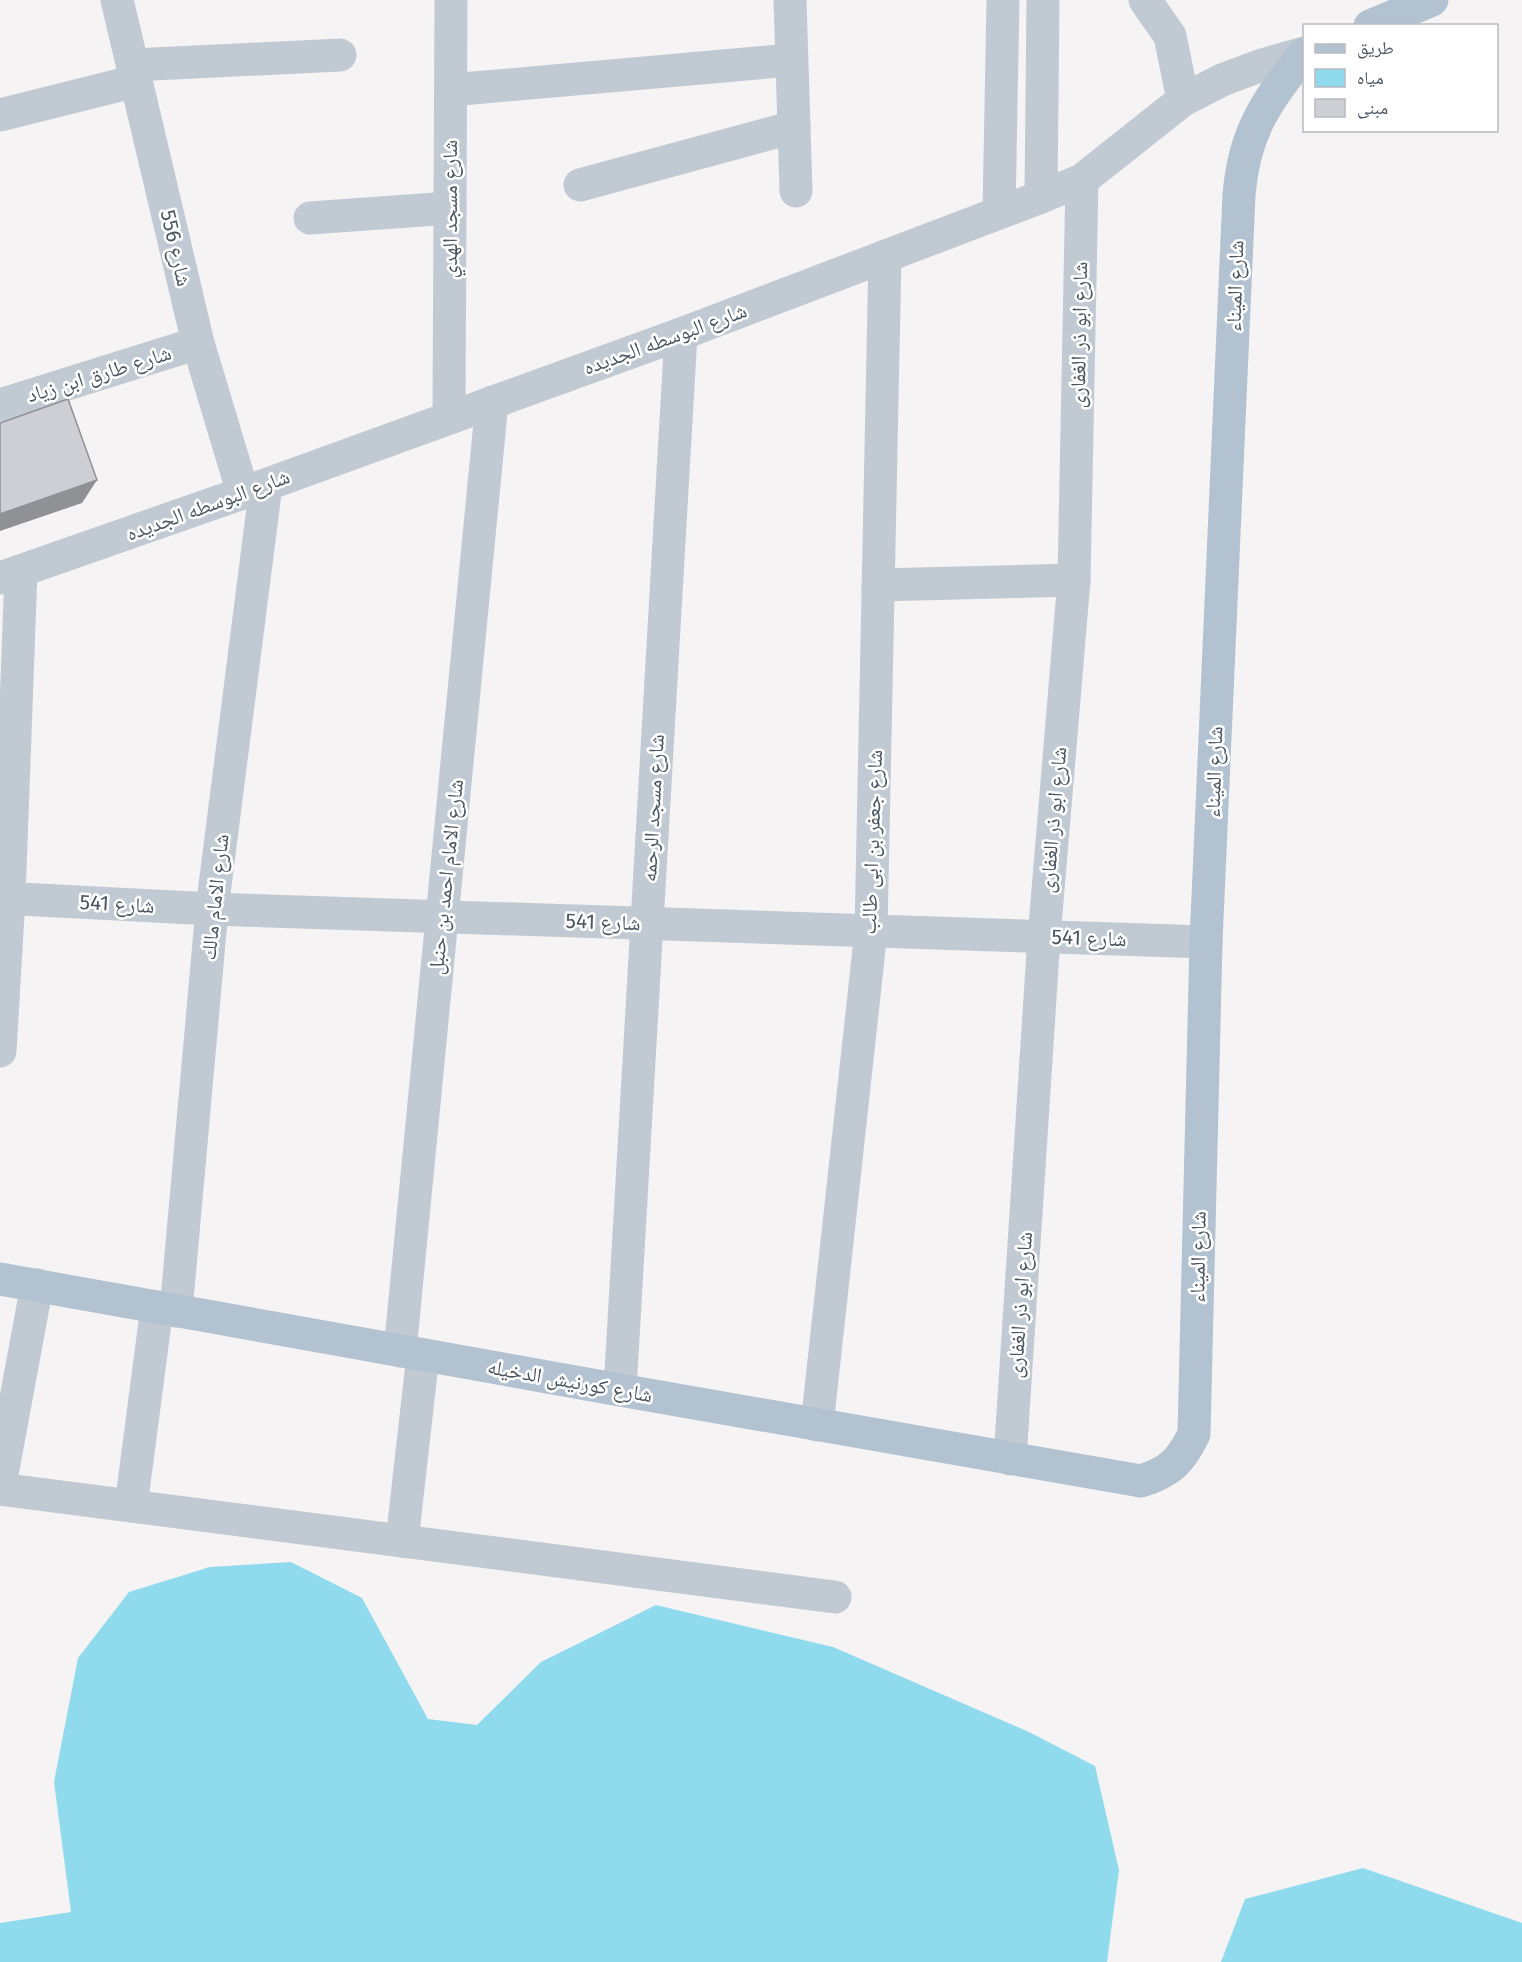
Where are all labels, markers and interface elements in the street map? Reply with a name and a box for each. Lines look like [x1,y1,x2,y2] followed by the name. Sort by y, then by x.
[1303,24,1498,132] legend
[1357,37,1394,59] text: طريق
[1357,67,1384,89] text: مياه
[1357,97,1388,119] text: مبنى
[437,140,466,278] street label: شارع مسجد الهدي
[155,207,197,289] street label: شارع 556
[1220,240,1250,332] street label: شارع الميناء
[1065,261,1093,409] street label: شارع ابو ذر الغفارى
[580,297,750,381] street label: شارع البوسطه الجديده
[24,340,174,408] street label: شارع طارق ابن زياد
[123,463,293,547] street label: شارع البوسطه الجديده
[1199,726,1229,818] street label: شارع الميناء
[636,733,670,883] street label: شارع مسجد الرحمه
[1034,746,1072,894] street label: شارع ابو ذر الغفارى
[856,749,888,935] street label: شارع جعفر بن ابى طالب
[423,778,470,976] street label: شارع الامام احمد بن حنبل
[195,833,236,962] street label: شارع الامام مالك
[79,889,155,919] street label: شارع 541
[565,908,641,936] street label: شارع 541
[1051,924,1127,952] street label: شارع 541
[1184,1211,1212,1303] street label: شارع الميناء
[1002,1231,1038,1379] street label: شارع ابو ذر الغفارى
[485,1354,655,1408] street label: شارع كورنيش الدخيله

